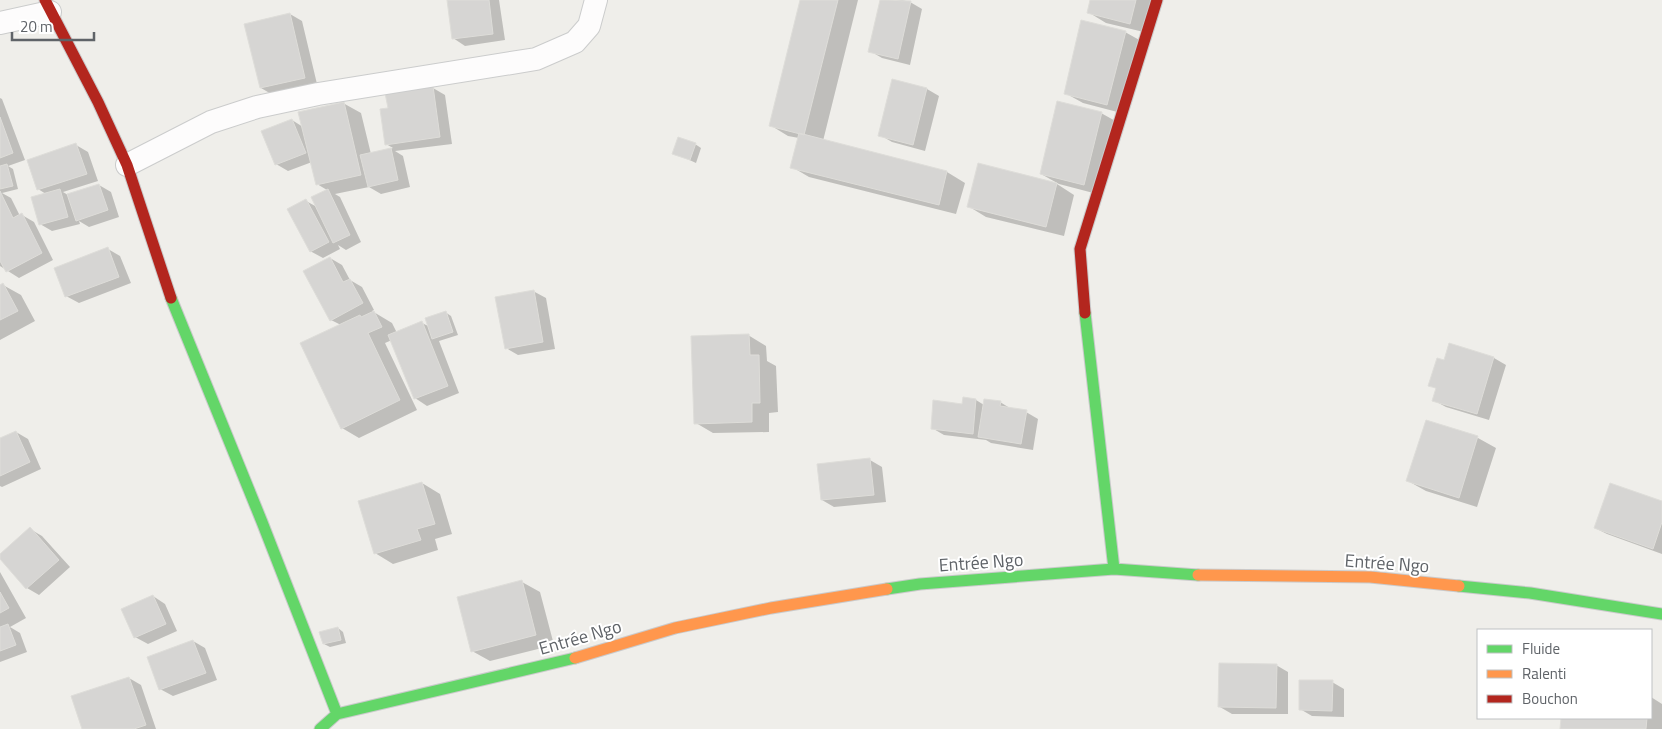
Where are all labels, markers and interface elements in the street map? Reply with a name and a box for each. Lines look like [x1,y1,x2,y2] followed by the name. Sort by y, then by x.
[12,10,95,42] scale bar
[20,15,53,38] text: 20 m
[938,546,1024,578] street label: Entrée Ngo
[1344,547,1430,579] street label: Entrée Ngo
[536,612,624,662] street label: Entrée Ngo
[1477,629,1652,719] legend
[1522,637,1560,660] text: Fluide
[1522,662,1566,685] text: Ralenti
[1522,687,1578,710] text: Bouchon

